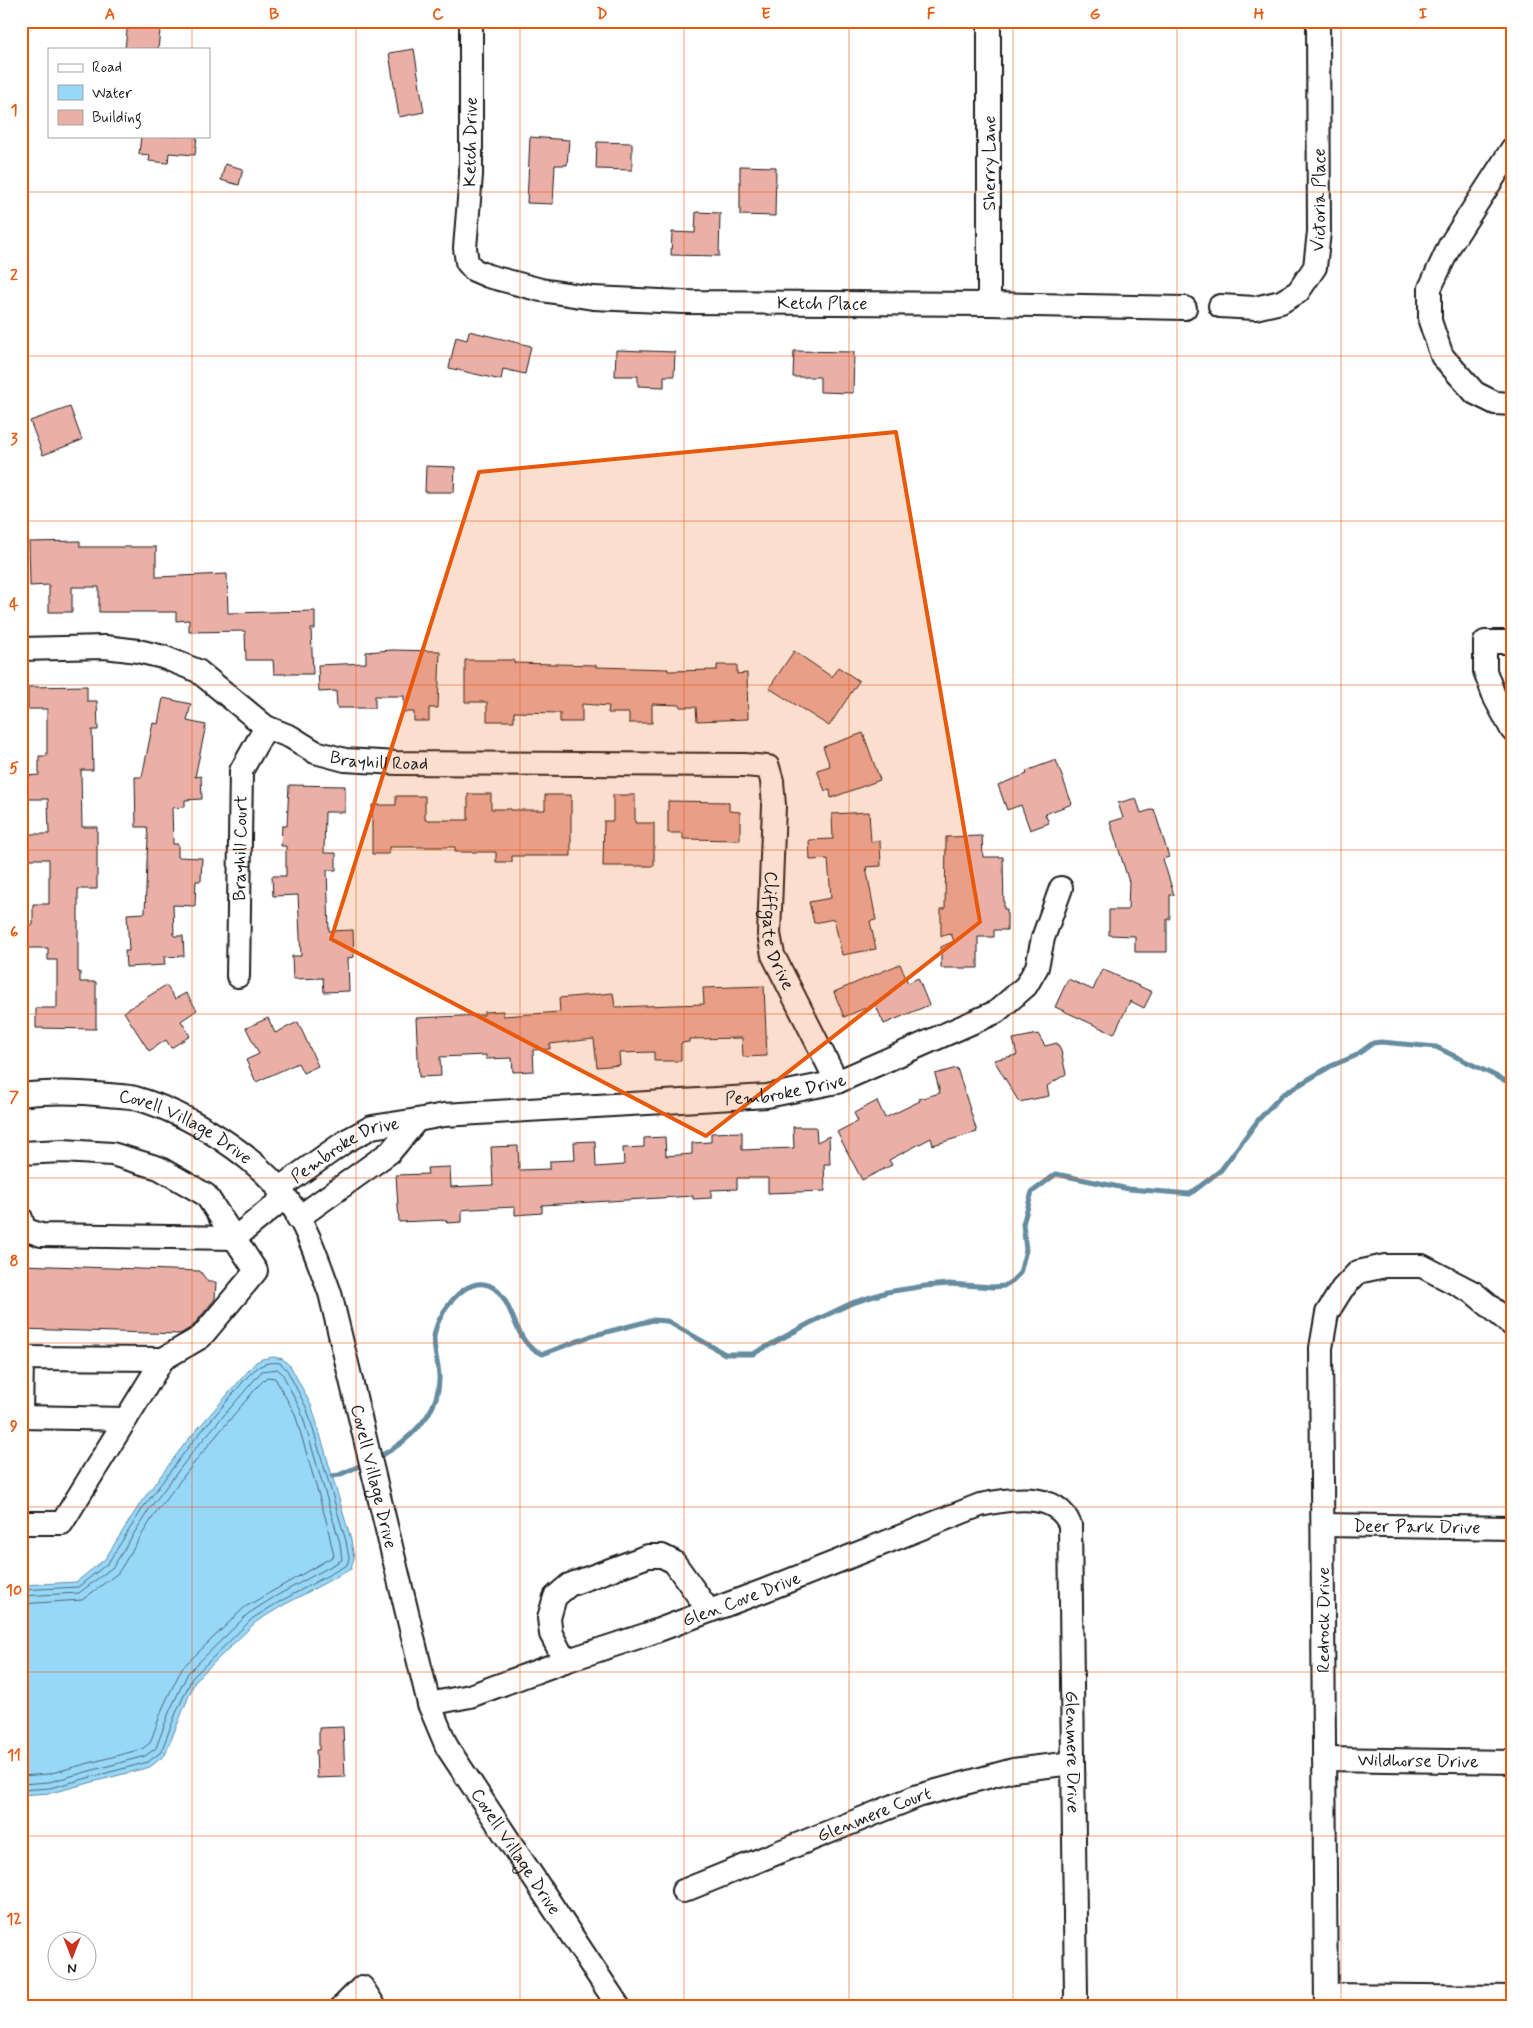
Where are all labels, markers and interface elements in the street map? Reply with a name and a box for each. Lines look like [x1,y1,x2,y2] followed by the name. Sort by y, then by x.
[105,4,115,25] text: A
[269,4,279,25] text: B
[432,4,444,25] text: C
[596,4,608,25] text: D
[761,4,771,25] text: E
[927,4,936,25] text: F
[1090,4,1101,25] text: G
[1254,4,1265,25] text: H
[1419,4,1428,25] text: I
[48,48,210,138] legend
[92,58,122,78] text: Road
[92,84,132,104] text: Water
[458,97,484,187] street label: Ketch Drive
[10,100,18,121] text: 1
[92,108,142,129] text: Building
[978,115,1002,211] street label: Sherry Lane
[1306,148,1332,253] street label: Victoria Place
[10,265,18,286] text: 2
[777,292,867,316] street label: Ketch Place
[10,429,18,450] text: 3
[9,594,19,615] text: 4
[327,745,428,776] street label: Brayhill Road
[9,758,19,779] text: 5
[228,795,254,901] street label: Brayhill Court
[756,871,800,994] street label: Cliffgate Drive
[10,922,18,943] text: 6
[724,1068,850,1111] street label: Pembroke Drive
[118,1085,257,1170] street label: Covell Village Drive
[9,1087,19,1108] text: 7
[286,1112,401,1189] street label: Pembroke Drive
[9,1251,19,1272] text: 8
[344,1402,402,1551] street label: Covell Village Drive
[10,1416,18,1437] text: 9
[1353,1514,1481,1540] street label: Deer Park Drive
[679,1566,804,1633] street label: Glen Cove Drive
[1312,1567,1336,1673] street label: Redrock Drive
[6,1580,22,1601] text: 10
[1059,1690,1085,1813] street label: Glenmere Drive
[7,1745,21,1766] text: 11
[1357,1749,1479,1774] street label: Wildhorse Drive
[814,1782,934,1849] street label: Glenmere Court
[465,1784,566,1920] street label: Covell Village Drive
[6,1909,22,1930] text: 12
[48,1930,98,1980] north arrow
[67,1959,77,1977] text: N

